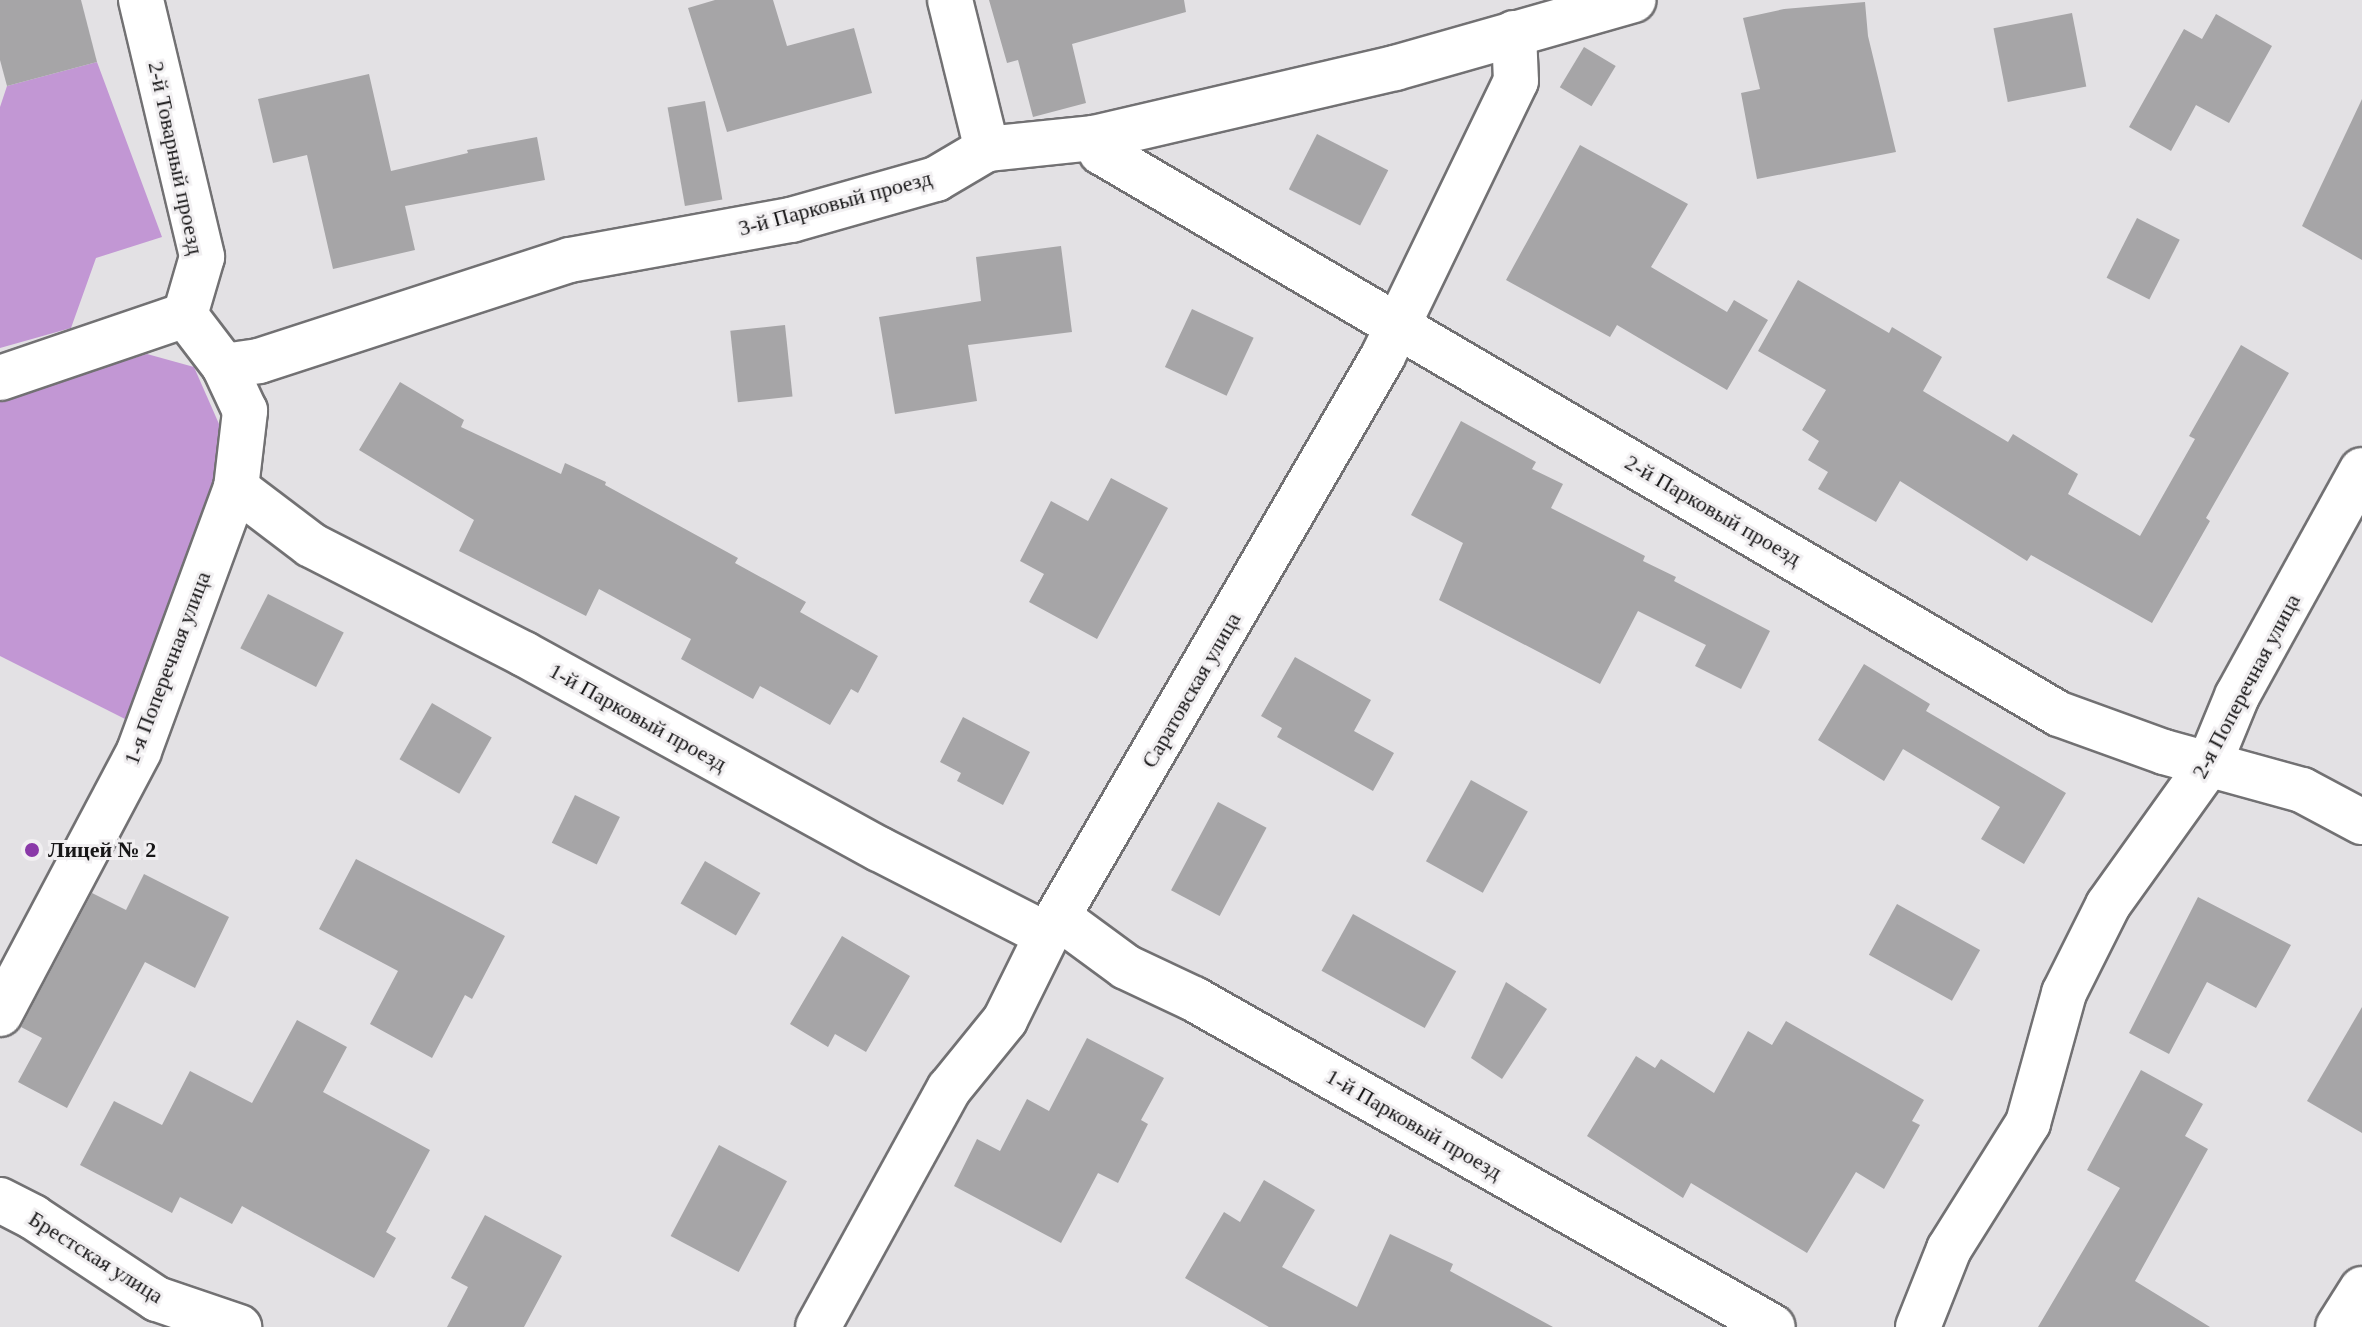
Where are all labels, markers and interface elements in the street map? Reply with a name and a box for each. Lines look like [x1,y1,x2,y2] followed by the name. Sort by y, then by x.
[143,59,209,257] street label: 2-й Товарный проезд
[736,165,934,241] street label: 3-й Парковый проезд
[1620,449,1806,571] street label: 2-й Парковый проезд
[118,568,216,768] street label: 1-я Поперечная улица
[2186,589,2306,783] street label: 2-я Поперечная улица
[1136,608,1246,772] street label: Саратовская улица
[545,657,731,777] street label: 1-й Парковый проезд
[48,837,156,863] place label: Лицей № 2
[23,841,41,859] marker: Лицей № 2
[1321,1063,1507,1185] street label: 1-й Парковый проезд
[24,1205,168,1309] street label: Брестская улица

